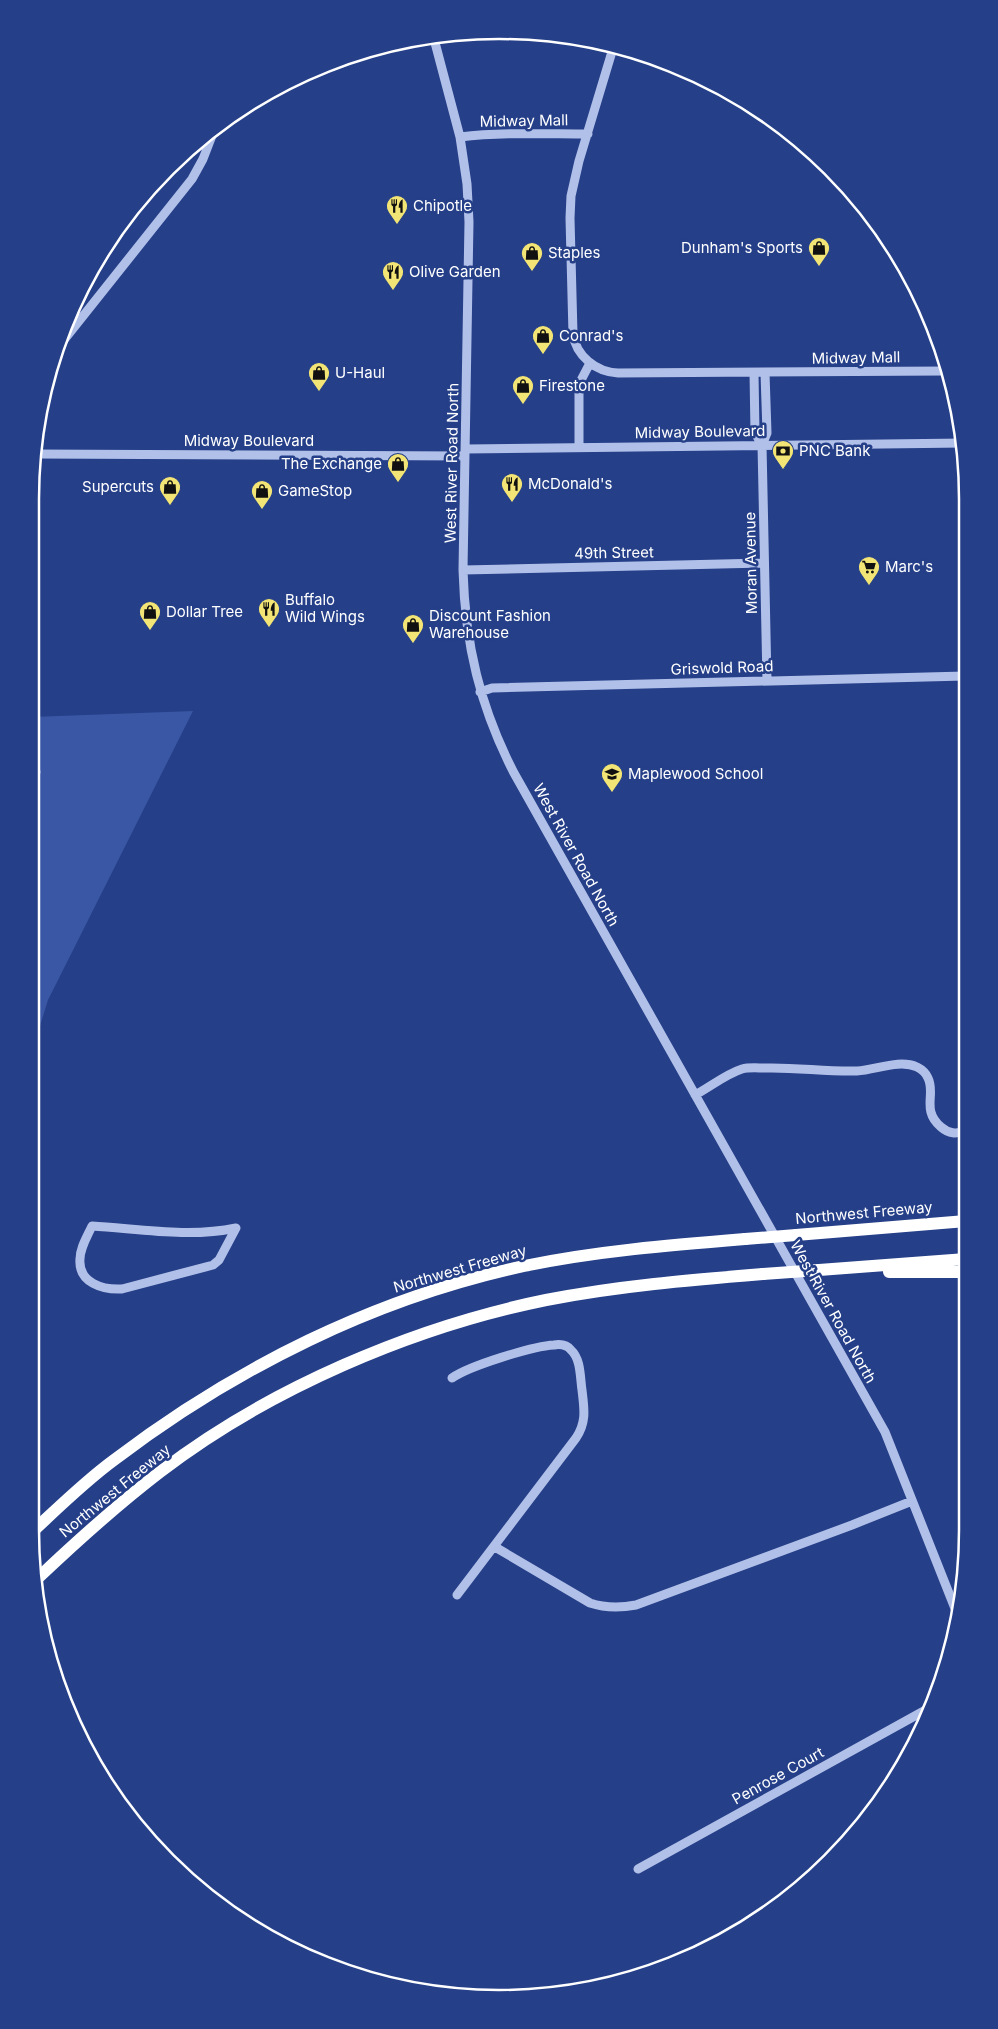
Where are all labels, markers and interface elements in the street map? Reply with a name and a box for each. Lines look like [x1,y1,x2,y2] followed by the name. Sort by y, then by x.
[479,110,569,131] street label: Midway Mall
[385,194,409,225] restaurant icon: Chipotle
[413,196,472,215] place label: Chipotle
[807,236,831,267] shop icon: Dunham's Sports
[681,238,803,257] place label: Dunham's Sports
[520,241,544,272] shop icon: Staples
[548,243,601,262] place label: Staples
[381,260,405,291] restaurant icon: Olive Garden
[409,262,501,281] place label: Olive Garden
[531,324,555,355] shop icon: Conrad's
[559,326,624,345] place label: Conrad's
[811,347,901,368] street label: Midway Mall
[307,361,331,392] shop icon: U-Haul
[335,363,385,382] place label: U-Haul
[511,374,535,405] shop icon: Firestone
[539,376,605,395] place label: Firestone
[441,383,462,543] street label: West River Road North
[635,421,765,442] street label: Midway Boulevard
[184,431,314,450] street label: Midway Boulevard
[771,439,795,470] bank icon: PNC Bank
[799,441,871,460] place label: PNC Bank
[386,452,410,483] shop icon: The Exchange
[281,454,382,473] place label: The Exchange
[500,472,524,503] restaurant icon: McDonald's
[528,474,613,493] place label: McDonald's
[158,475,182,506] shop icon: Supercuts
[82,477,154,496] place label: Supercuts
[250,479,274,510] shop icon: GameStop
[278,481,352,500] place label: GameStop
[740,512,761,614] street label: Moran Avenue
[574,542,654,563] street label: 49th Street
[857,555,881,586] supermarket icon: Marc's
[885,557,933,576] place label: Marc's
[285,590,365,626] place label: Buffalo Wild Wings
[257,597,281,628] restaurant icon: Buffalo Wild Wings
[138,600,162,631] shop icon: Dollar Tree
[166,602,243,621] place label: Dollar Tree
[429,606,551,642] place label: Discount Fashion Warehouse
[401,613,425,644] shop icon: Discount Fashion Warehouse
[670,656,774,679] street label: Griswold Road
[600,762,624,793] school or university icon: Maplewood School
[628,764,763,783] place label: Maplewood School
[529,780,624,929] street label: West River Road North
[795,1197,934,1228] street label: Northwest Freeway
[786,1237,881,1386] street label: West River Road North
[391,1240,529,1297] street label: Northwest Freeway
[55,1440,175,1541] street label: Northwest Freeway
[729,1742,827,1809] street label: Penrose Court

